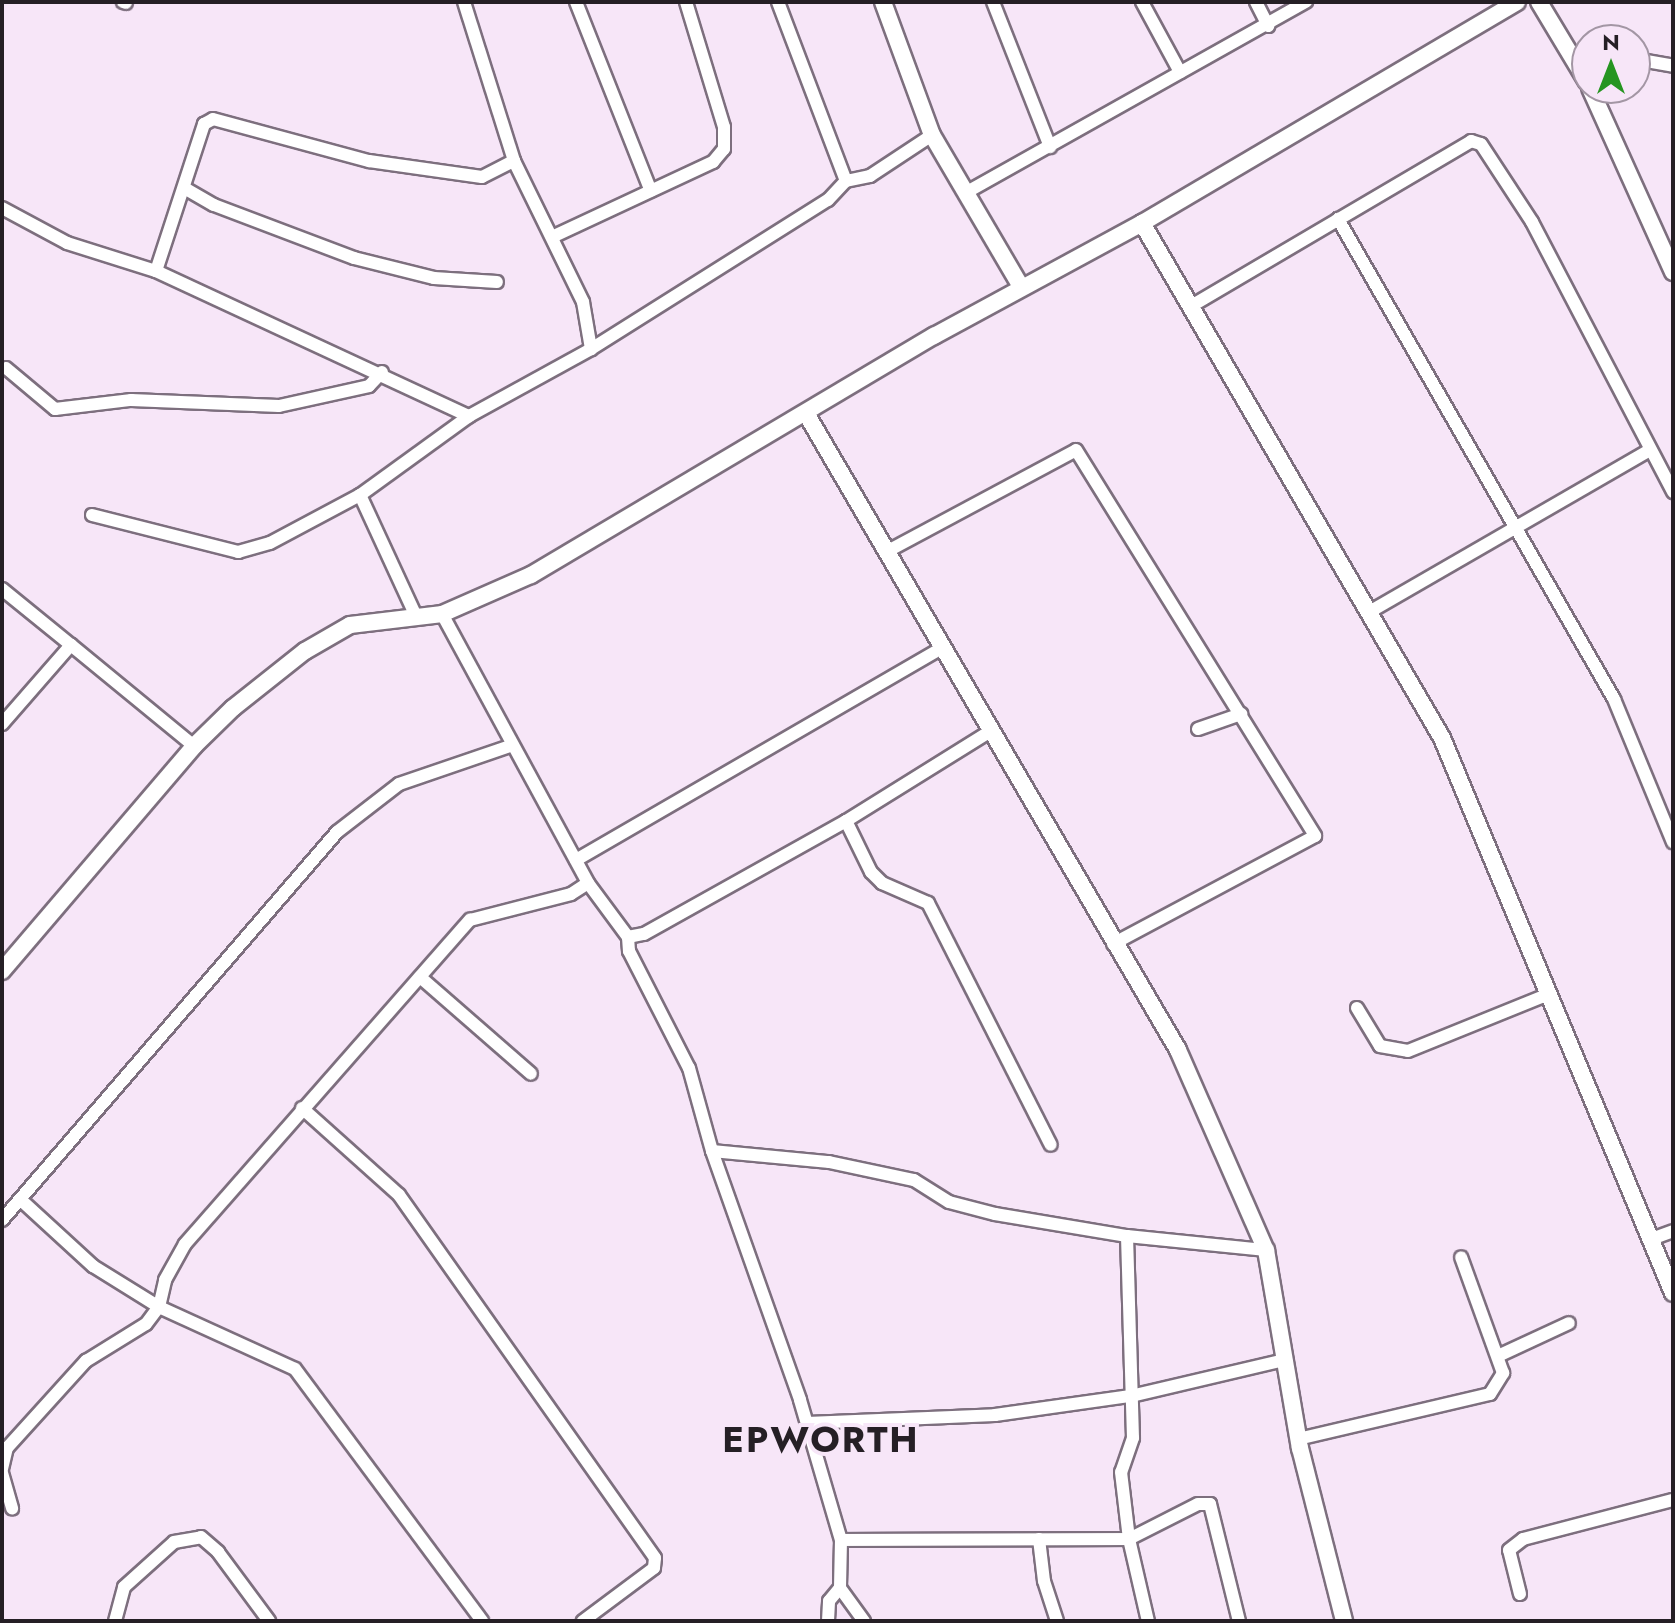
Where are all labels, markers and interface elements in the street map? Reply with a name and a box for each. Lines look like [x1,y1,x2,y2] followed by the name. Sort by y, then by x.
[1571,24,1651,104] north arrow
[1602,26,1620,58] text: N
[722,1418,920,1462] district label: EPWORTH

